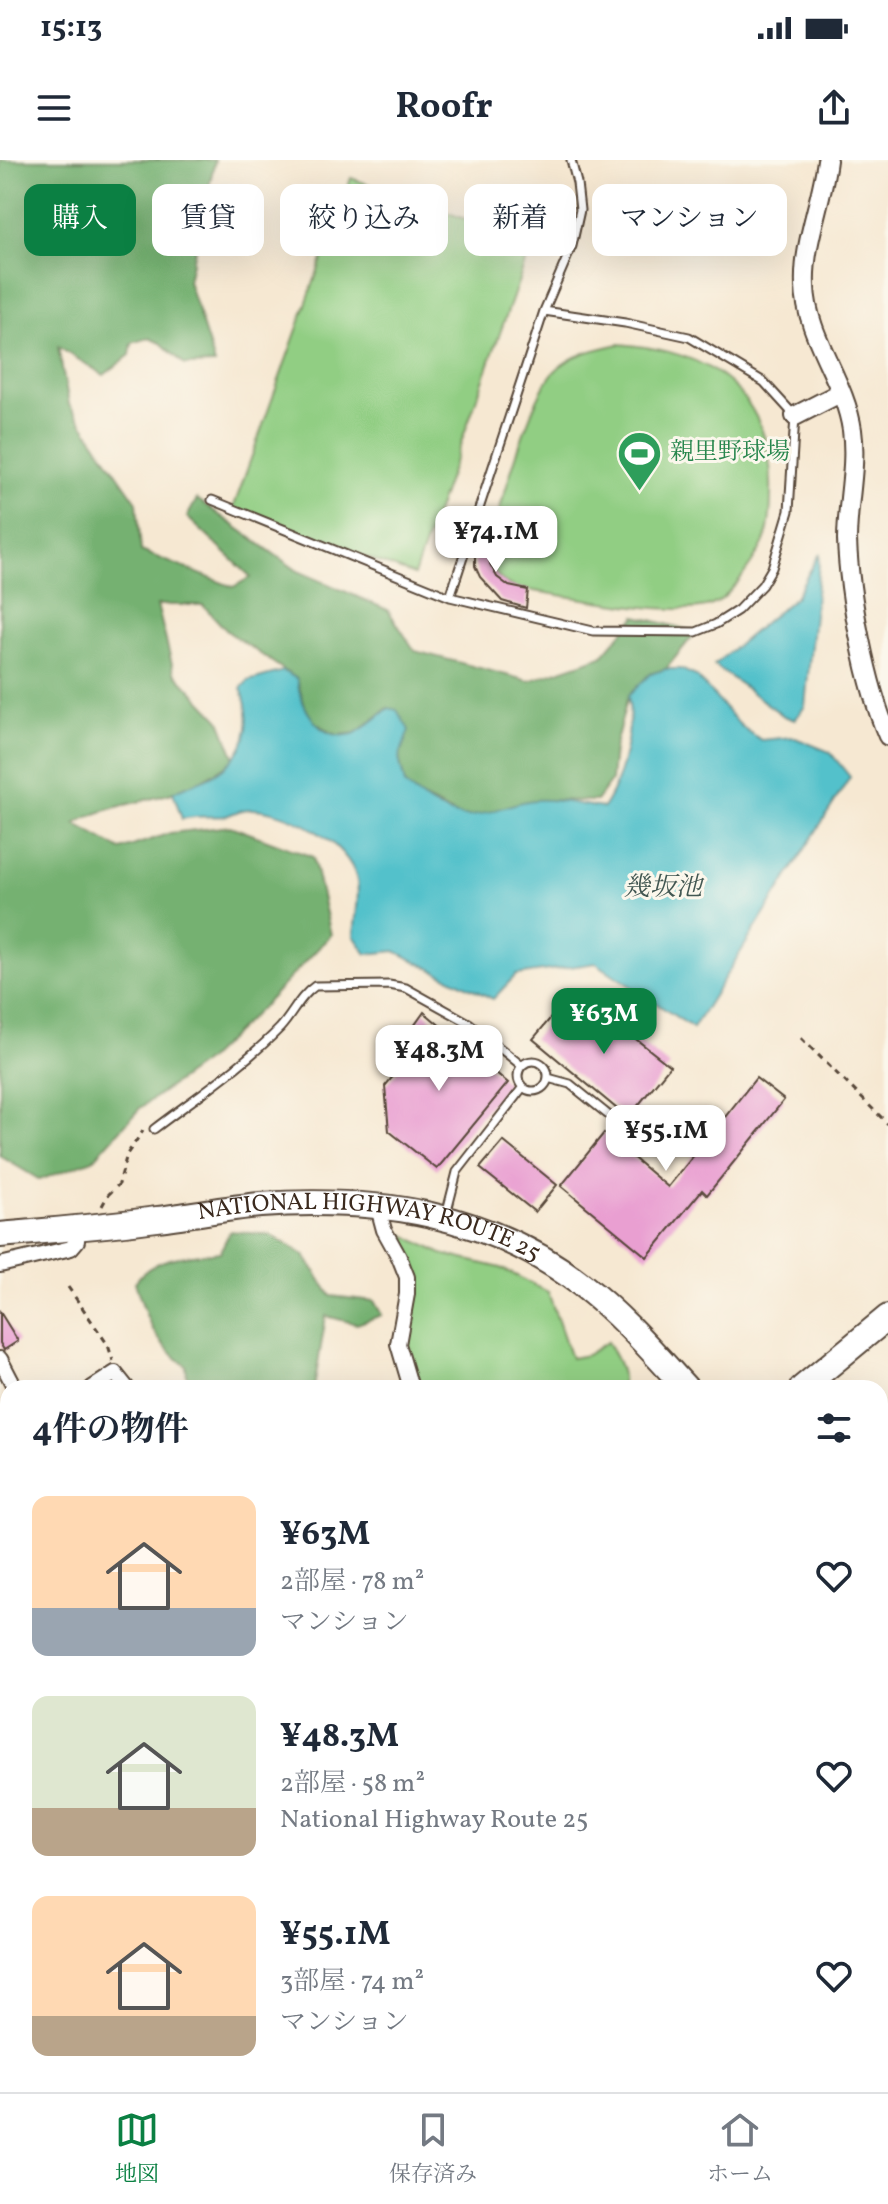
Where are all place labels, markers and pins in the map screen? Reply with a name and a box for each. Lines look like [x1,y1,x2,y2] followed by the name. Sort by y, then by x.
[615,429,663,492] sports icon: 親里野球場
[670,436,790,470] place label: 親里野球場
[431,506,561,574] pin: ¥74.1M
[557,988,651,1056] pin: ¥63M
[374,1025,504,1093] pin: ¥48.3M
[601,1105,731,1173] pin: ¥55.1M

